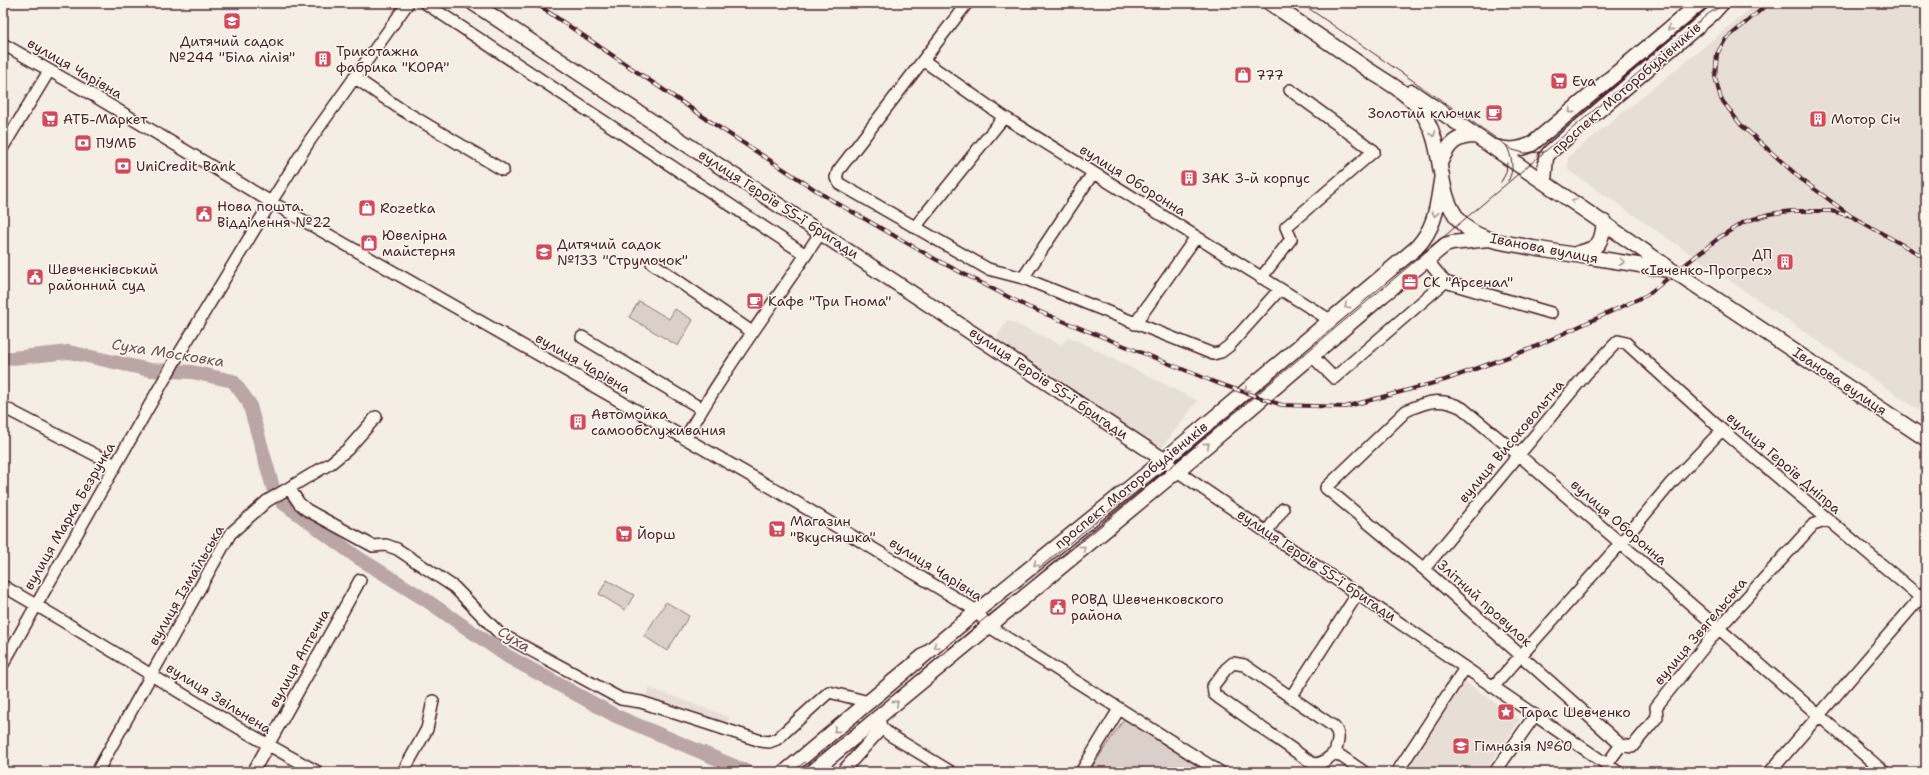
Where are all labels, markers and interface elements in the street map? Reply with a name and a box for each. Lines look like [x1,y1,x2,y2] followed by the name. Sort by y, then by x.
[222,11,242,31] school or university icon: Дитячий садок №244 "Біла лілія"
[1548,18,1704,158] street label: проспект Моторобудівників
[1668,24,1675,31] one-way arrow
[169,32,295,66] place label: Дитячий садок №244 "Біла лілія"
[24,34,126,103] street label: вулиця Чарівна
[336,42,449,76] place label: Трикотажна фабрика "КОРА"
[313,49,333,69] building icon: Трикотажна фабрика "КОРА"
[1233,65,1253,85] shop icon: 777
[1256,66,1284,84] place label: 777
[1549,71,1569,91] supermarket icon: Eva
[1572,72,1596,90] place label: Eva
[1484,103,1504,123] cafe icon: Золотий ключик
[1368,104,1482,122] place label: Золотий ключик
[1568,107,1575,114] one-way arrow
[40,109,60,129] supermarket icon: АТБ-Маркет
[1808,109,1828,129] building icon: Мотор Січ
[63,110,148,128] place label: АТБ-Маркет
[1831,110,1900,128] place label: Мотор Січ
[1428,130,1436,137] one-way arrow
[73,133,93,153] bank icon: ПУМБ
[96,134,137,152] place label: ПУМБ
[1076,140,1190,220] street label: вулиця Оборонна
[695,145,863,263] street label: вулиця Героїв 55-ї бригади
[113,156,133,176] bank icon: UniCredit Bank
[136,157,236,175] place label: UniCredit Bank
[1179,168,1199,188] building icon: ЗАК 3-й корпус
[1202,169,1310,187] place label: ЗАК 3-й корпус
[217,197,331,231] place label: Нова пошта. Відділення №22
[357,198,377,218] shop icon: Rozetka
[1571,198,1578,206] one-way arrow
[380,199,436,217] place label: Rozetka
[194,204,214,224] public building icon: Нова пошта. Відділення №22
[1431,211,1440,217] one-way arrow
[382,226,456,260] place label: Ювелірна майстерня
[1488,229,1600,267] street label: Іванова вулиця
[359,233,379,253] shop icon: Ювелірна майстерня
[557,235,688,269] place label: Дитячий садок №133 "Струмочок"
[534,242,554,262] school or university icon: Дитячий садок №133 "Струмочок"
[1640,245,1772,279] place label: ДП «Івченко-Прогрес»
[1775,252,1795,272] building icon: ДП «Івченко-Прогрес»
[1619,257,1625,266] one-way arrow
[48,260,158,294] place label: Шевченківський районний суд
[25,267,45,287] public building icon: Шевченківський районний суд
[1400,272,1420,292] office icon: СК "Арсенал"
[1423,273,1513,291] place label: СК "Арсенал"
[745,291,765,311] cafe icon: Кафе "Три Гнома"
[768,292,892,310] place label: Кафе "Три Гнома"
[1344,301,1352,308] one-way arrow
[966,323,1132,443] street label: вулиця Героїв 55-ї бригади
[532,329,634,398] street label: вулиця Чарівна
[110,334,226,372] water label: Суха Московка
[1789,343,1891,419] street label: Іванова вулиця
[1454,376,1568,506] street label: вулиця Високовольтна
[1245,385,1252,392] one-way arrow
[591,405,726,439] place label: Автомойка самообслуживания
[1723,408,1845,518] street label: вулиця Героїв Дніпра
[568,412,588,432] building icon: Автомойка самообслуживания
[1051,417,1211,553] street label: проспект Моторобудівників
[19,439,119,593] street label: вулиця Марка Безручка
[1202,443,1210,450] one-way arrow
[1567,475,1671,569] street label: вулиця Оборонна
[1234,505,1400,625] street label: вулиця Героїв 55-ї бригади
[790,512,876,546] place label: Магазин "Вкусняшка"
[767,519,787,539] supermarket icon: Магазин "Вкусняшка"
[144,521,228,648] street label: вулиця Ізмаїльська
[614,524,634,544] supermarket icon: Йорш
[637,525,675,543] place label: Йорш
[886,533,986,605] street label: вулиця Чарівна
[1079,545,1086,552] one-way arrow
[1434,556,1537,651] street label: Злітний провулок
[1033,559,1041,566] one-way arrow
[1650,573,1750,689] street label: вулиця Звягельська
[1071,590,1224,624] place label: РОВД Шевченковского района
[1048,597,1068,617] public building icon: РОВД Шевченковского района
[264,605,334,710] street label: вулиця Аптечна
[494,621,534,657] water label: Суха
[933,642,940,649] one-way arrow
[163,658,275,738] street label: вулиця Звільнена
[892,700,899,707] one-way arrow
[1496,702,1516,722] place icon: Тарас Шевченко
[1519,703,1631,721] place label: Тарас Шевченко
[833,725,841,732] one-way arrow
[1451,736,1471,756] school or university icon: Гімназія №60
[1474,737,1572,755] place label: Гімназія №60

